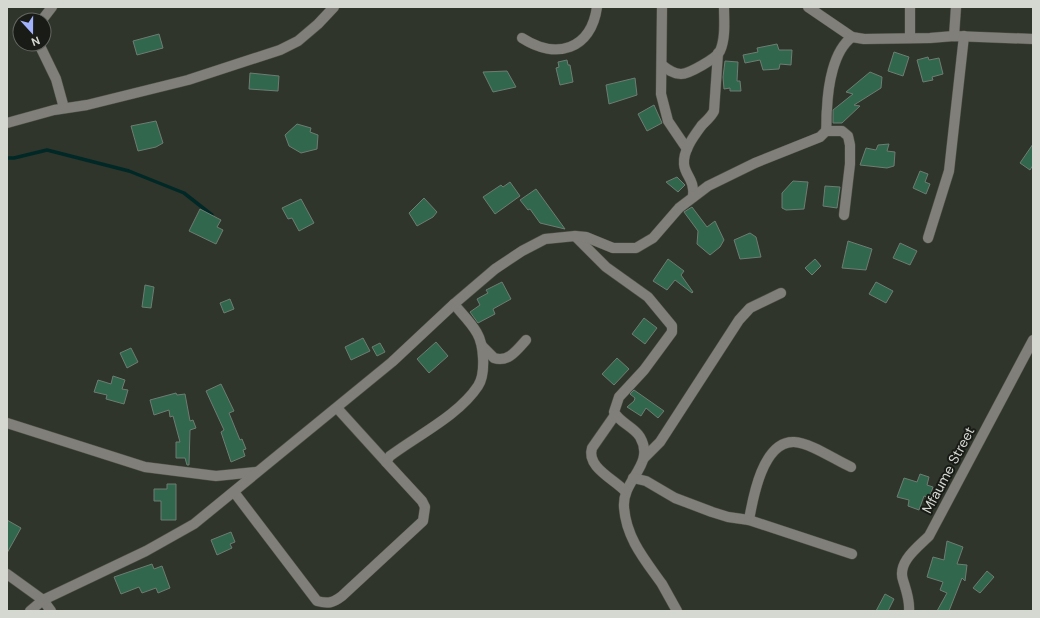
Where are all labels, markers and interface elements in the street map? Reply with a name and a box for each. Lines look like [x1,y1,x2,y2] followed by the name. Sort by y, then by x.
[12,12,52,52] north arrow
[29,33,42,49] text: N
[918,424,978,516] street label: Mfaume Street

